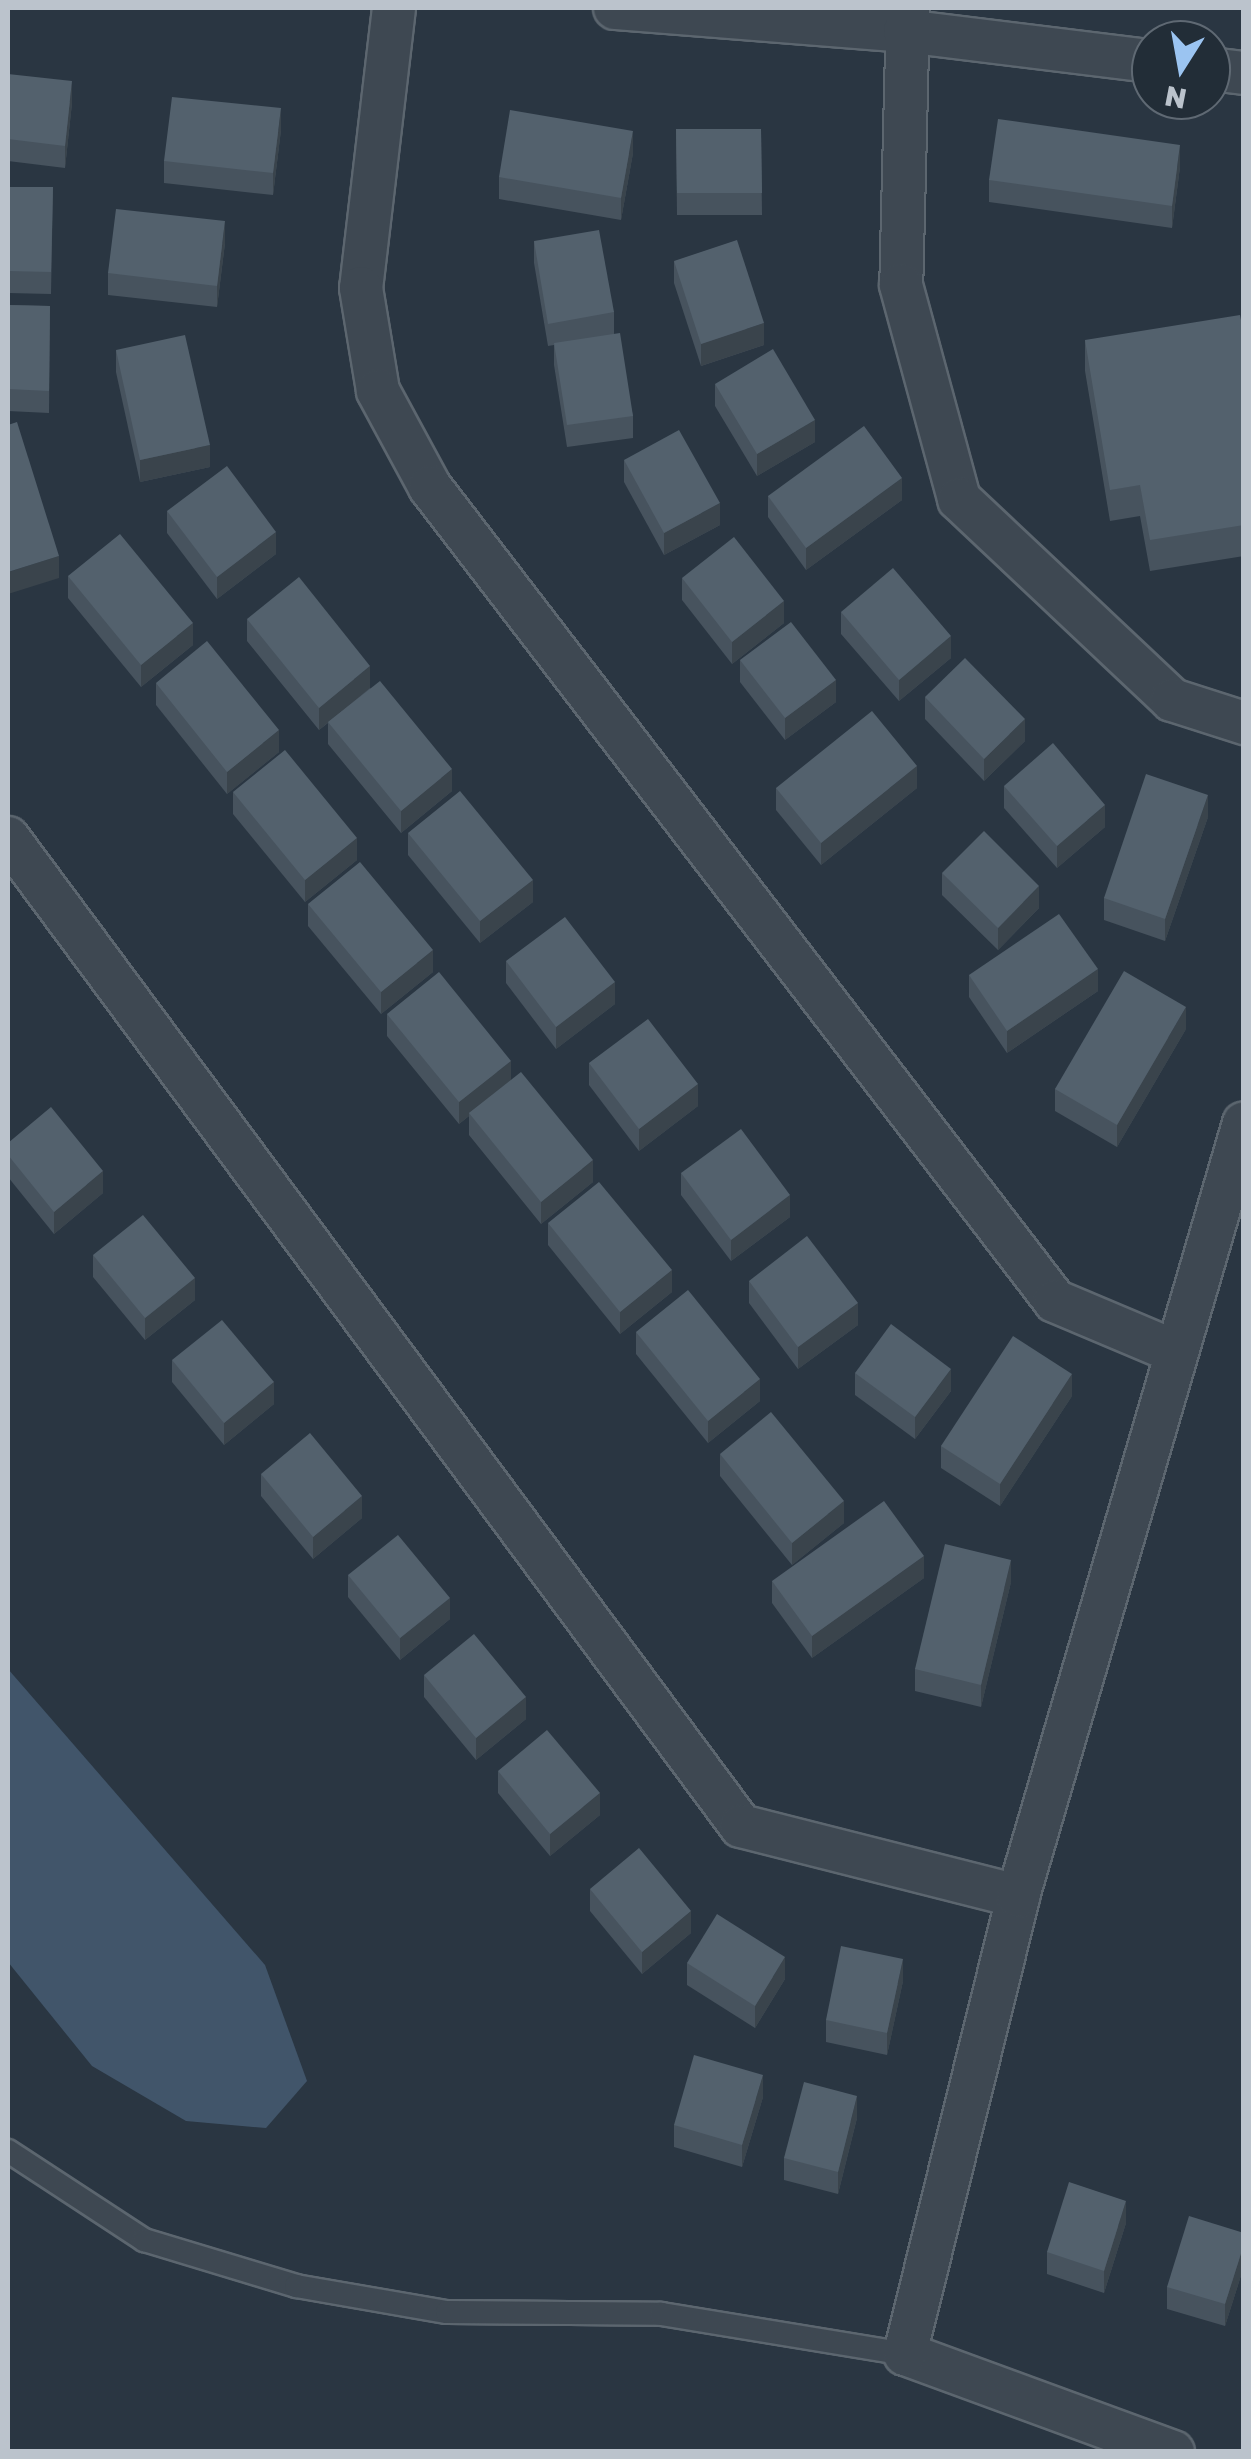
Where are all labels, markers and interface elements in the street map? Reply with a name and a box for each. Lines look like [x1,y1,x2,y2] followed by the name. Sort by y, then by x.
[1131,20,1231,120] north arrow
[1162,80,1189,116] text: N

